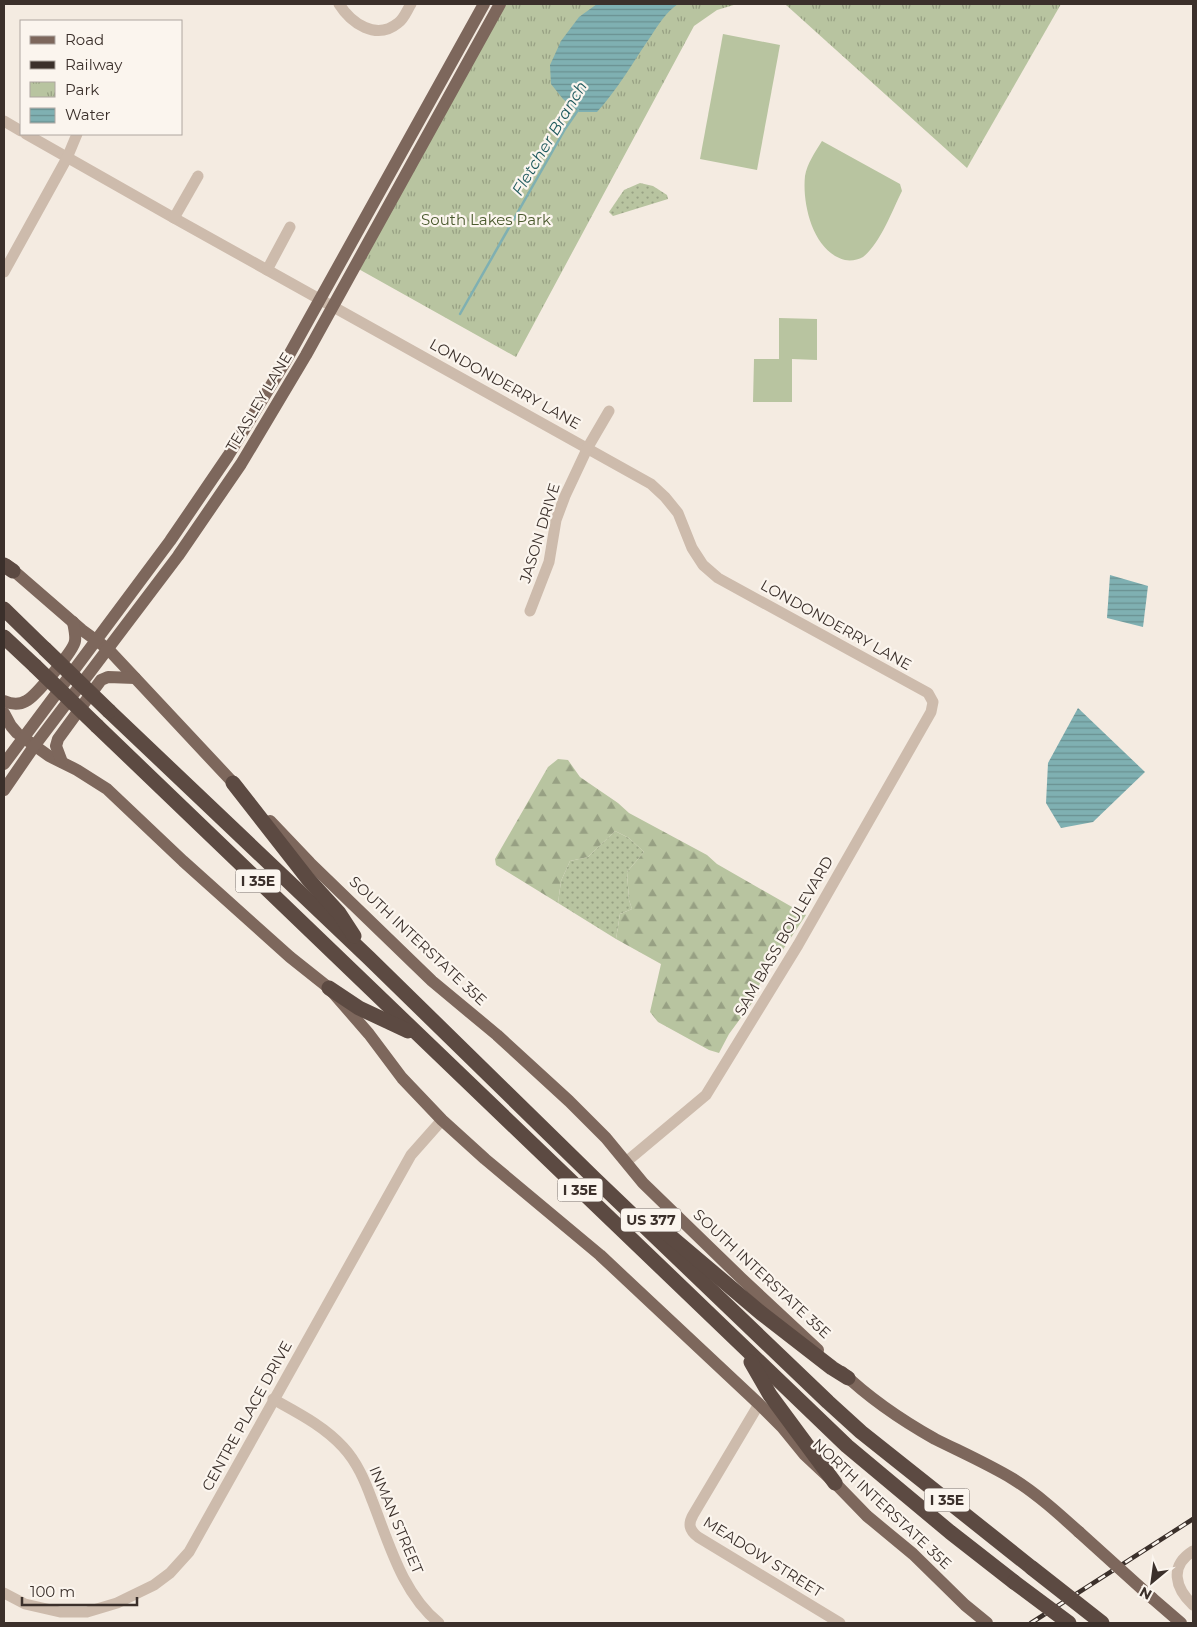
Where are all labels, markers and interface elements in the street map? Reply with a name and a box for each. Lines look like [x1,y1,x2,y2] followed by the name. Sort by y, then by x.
[20,20,182,135] legend
[65,30,104,49] text: Road
[65,55,123,74] text: Railway
[508,78,591,199] water label: Fletcher Branch
[65,80,99,99] text: Park
[65,105,111,124] text: Water
[421,210,551,229] park label: South Lakes Park
[426,334,584,433] street label: LONDONDERRY LANE
[221,349,296,455] street label: TEASLEY LANE
[515,480,564,586] street label: JASON DRIVE
[757,575,915,674] street label: LONDONDERRY LANE
[730,853,837,1019] street label: SAM BASS BOULEVARD
[236,869,280,892] road number: I 35E
[346,872,491,1009] street label: SOUTH INTERSTATE 35E
[558,1178,602,1202] road number: I 35E
[690,1205,835,1342] street label: SOUTH INTERSTATE 35E
[621,1208,681,1232] road number: US 377
[197,1337,296,1494] street label: CENTRE PLACE DRIVE
[809,1434,956,1573] street label: NORTH INTERSTATE 35E
[365,1463,428,1577] street label: INMAN STREET
[924,1488,970,1512] road number: I 35E
[700,1512,827,1601] street label: MEADOW STREET
[1127,1557,1177,1607] north arrow
[22,1574,138,1606] scale bar
[30,1582,75,1601] text: 100 m
[1136,1583,1155,1604] text: N

